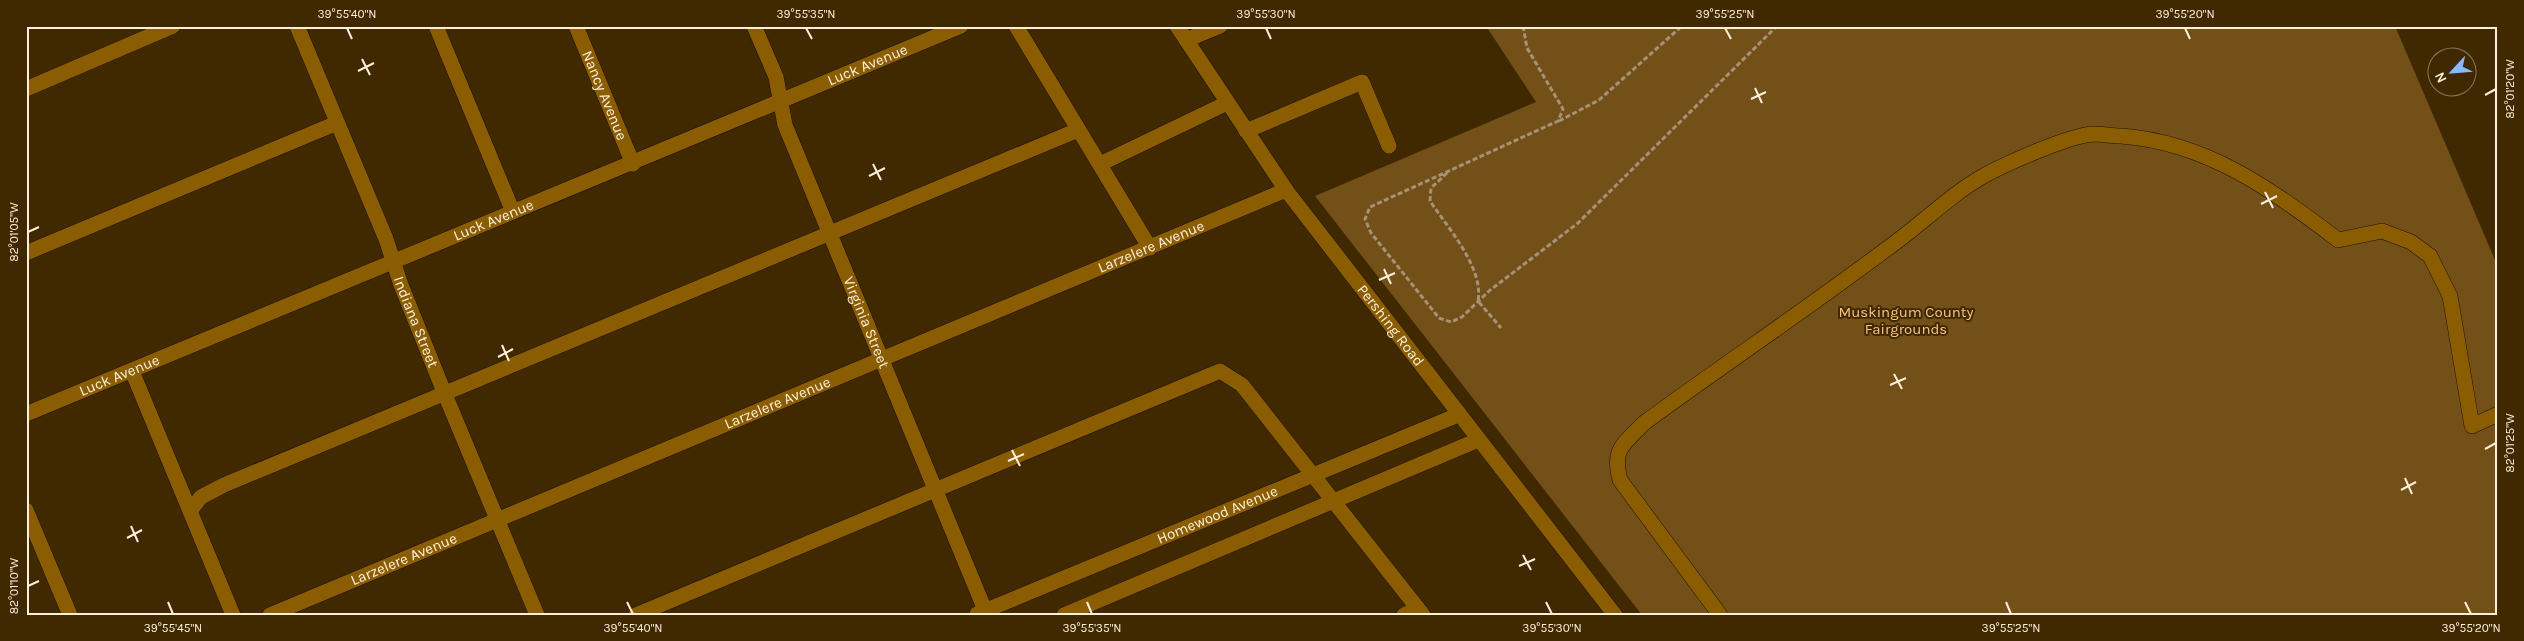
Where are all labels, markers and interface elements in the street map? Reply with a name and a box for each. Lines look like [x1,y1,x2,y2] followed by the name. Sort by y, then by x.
[318,7,377,21] text: 39°55'40"N
[776,7,836,21] text: 39°55'35"N
[1236,7,1296,21] text: 39°55'30"N
[1696,7,1754,21] text: 39°55'25"N
[2155,7,2215,21] text: 39°55'20"N
[825,40,910,89] street label: Luck Avenue
[578,48,631,143] street label: Nancy Avenue
[2426,48,2476,98] north arrow
[2503,59,2517,119] text: 82°01'20"W
[2431,69,2451,86] text: N
[451,195,536,245] street label: Luck Avenue
[7,202,21,262] text: 82°01'05"W
[1095,216,1207,277] street label: Larzelere Avenue
[390,274,442,371] street label: Indiana Street
[839,274,893,371] street label: Virginia Street
[1353,281,1428,370] street label: Pershing Road
[1839,303,1973,338] park label: Muskingum County Fairgrounds
[76,351,162,400] street label: Luck Avenue
[722,373,833,433] street label: Larzelere Avenue
[2503,413,2517,473] text: 82°01'25"W
[1154,482,1280,548] street label: Homewood Avenue
[348,529,460,589] street label: Larzelere Avenue
[7,557,21,614] text: 82°01'10"W
[144,621,202,635] text: 39°55'45"N
[604,621,663,635] text: 39°55'40"N
[1062,621,1122,635] text: 39°55'35"N
[1522,621,1582,635] text: 39°55'30"N
[1982,621,2040,635] text: 39°55'25"N
[2441,621,2501,635] text: 39°55'20"N

